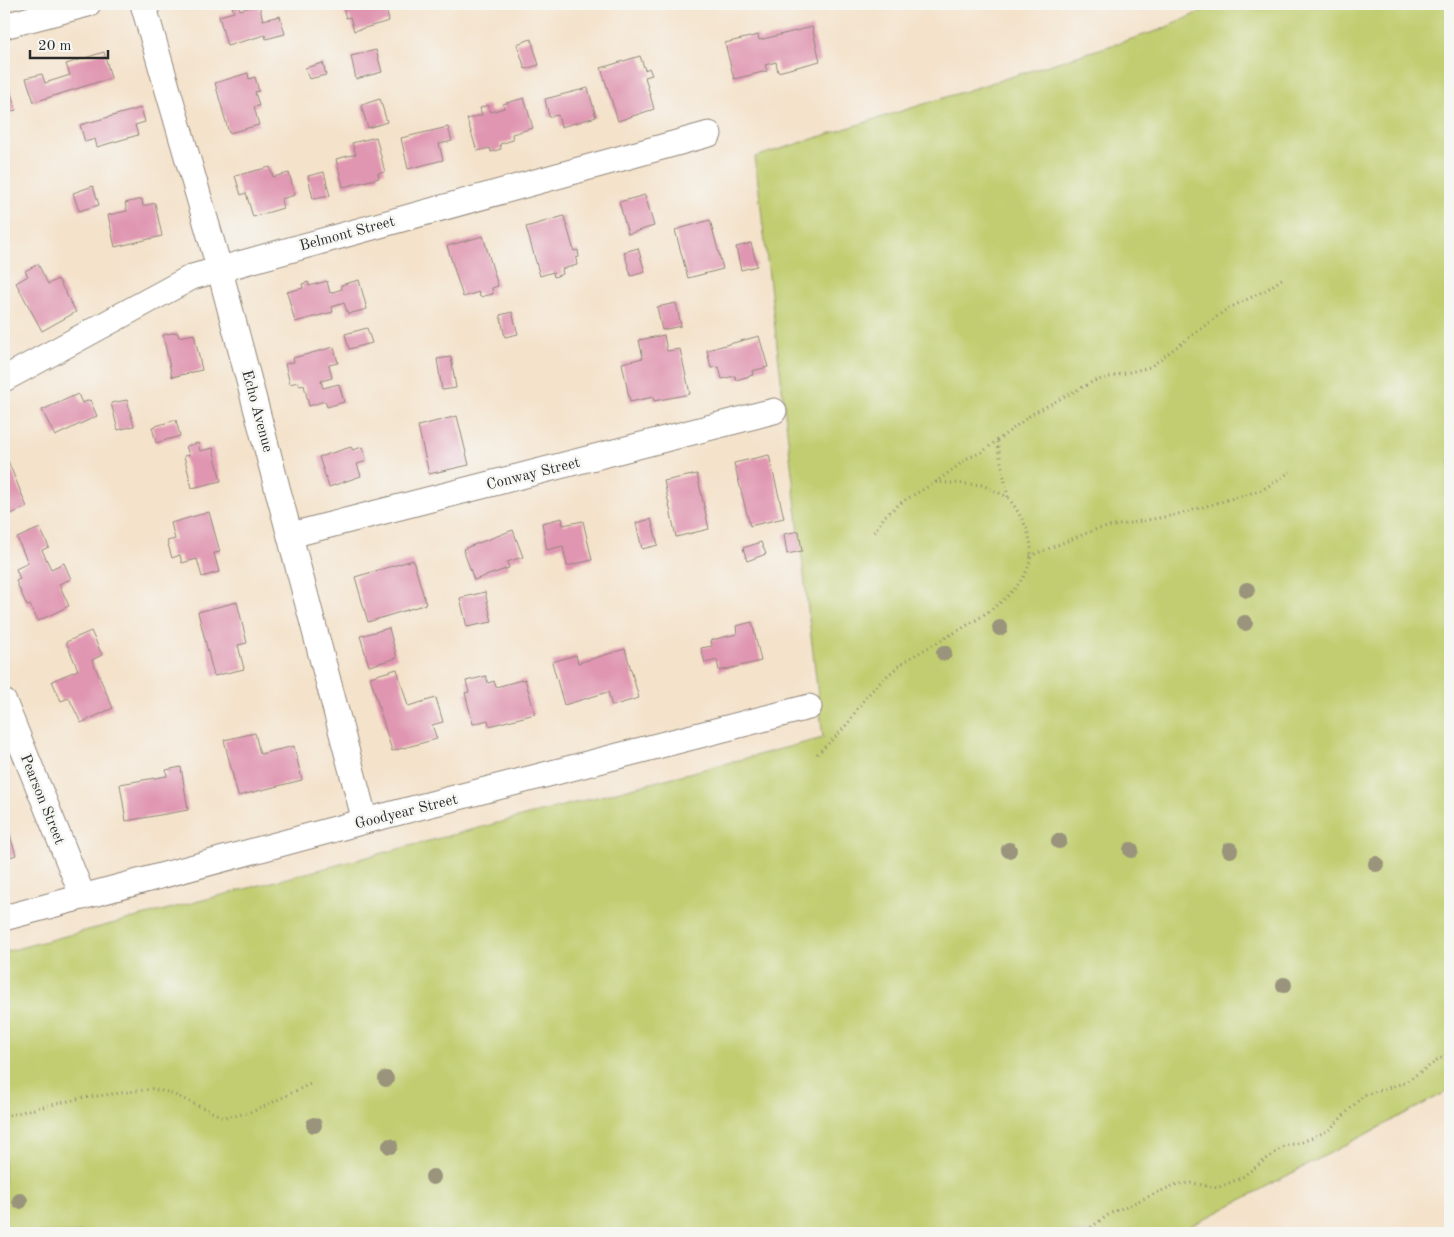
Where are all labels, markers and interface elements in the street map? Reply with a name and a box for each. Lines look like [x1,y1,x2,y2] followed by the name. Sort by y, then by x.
[30,28,108,60] scale bar
[38,39,72,54] text: 20 m
[298,215,397,254] street label: Belmont Street
[238,369,275,454] street label: Echo Avenue
[485,456,582,493] street label: Conway Street
[17,752,67,847] street label: Pearson Street
[354,792,459,832] street label: Goodyear Street

